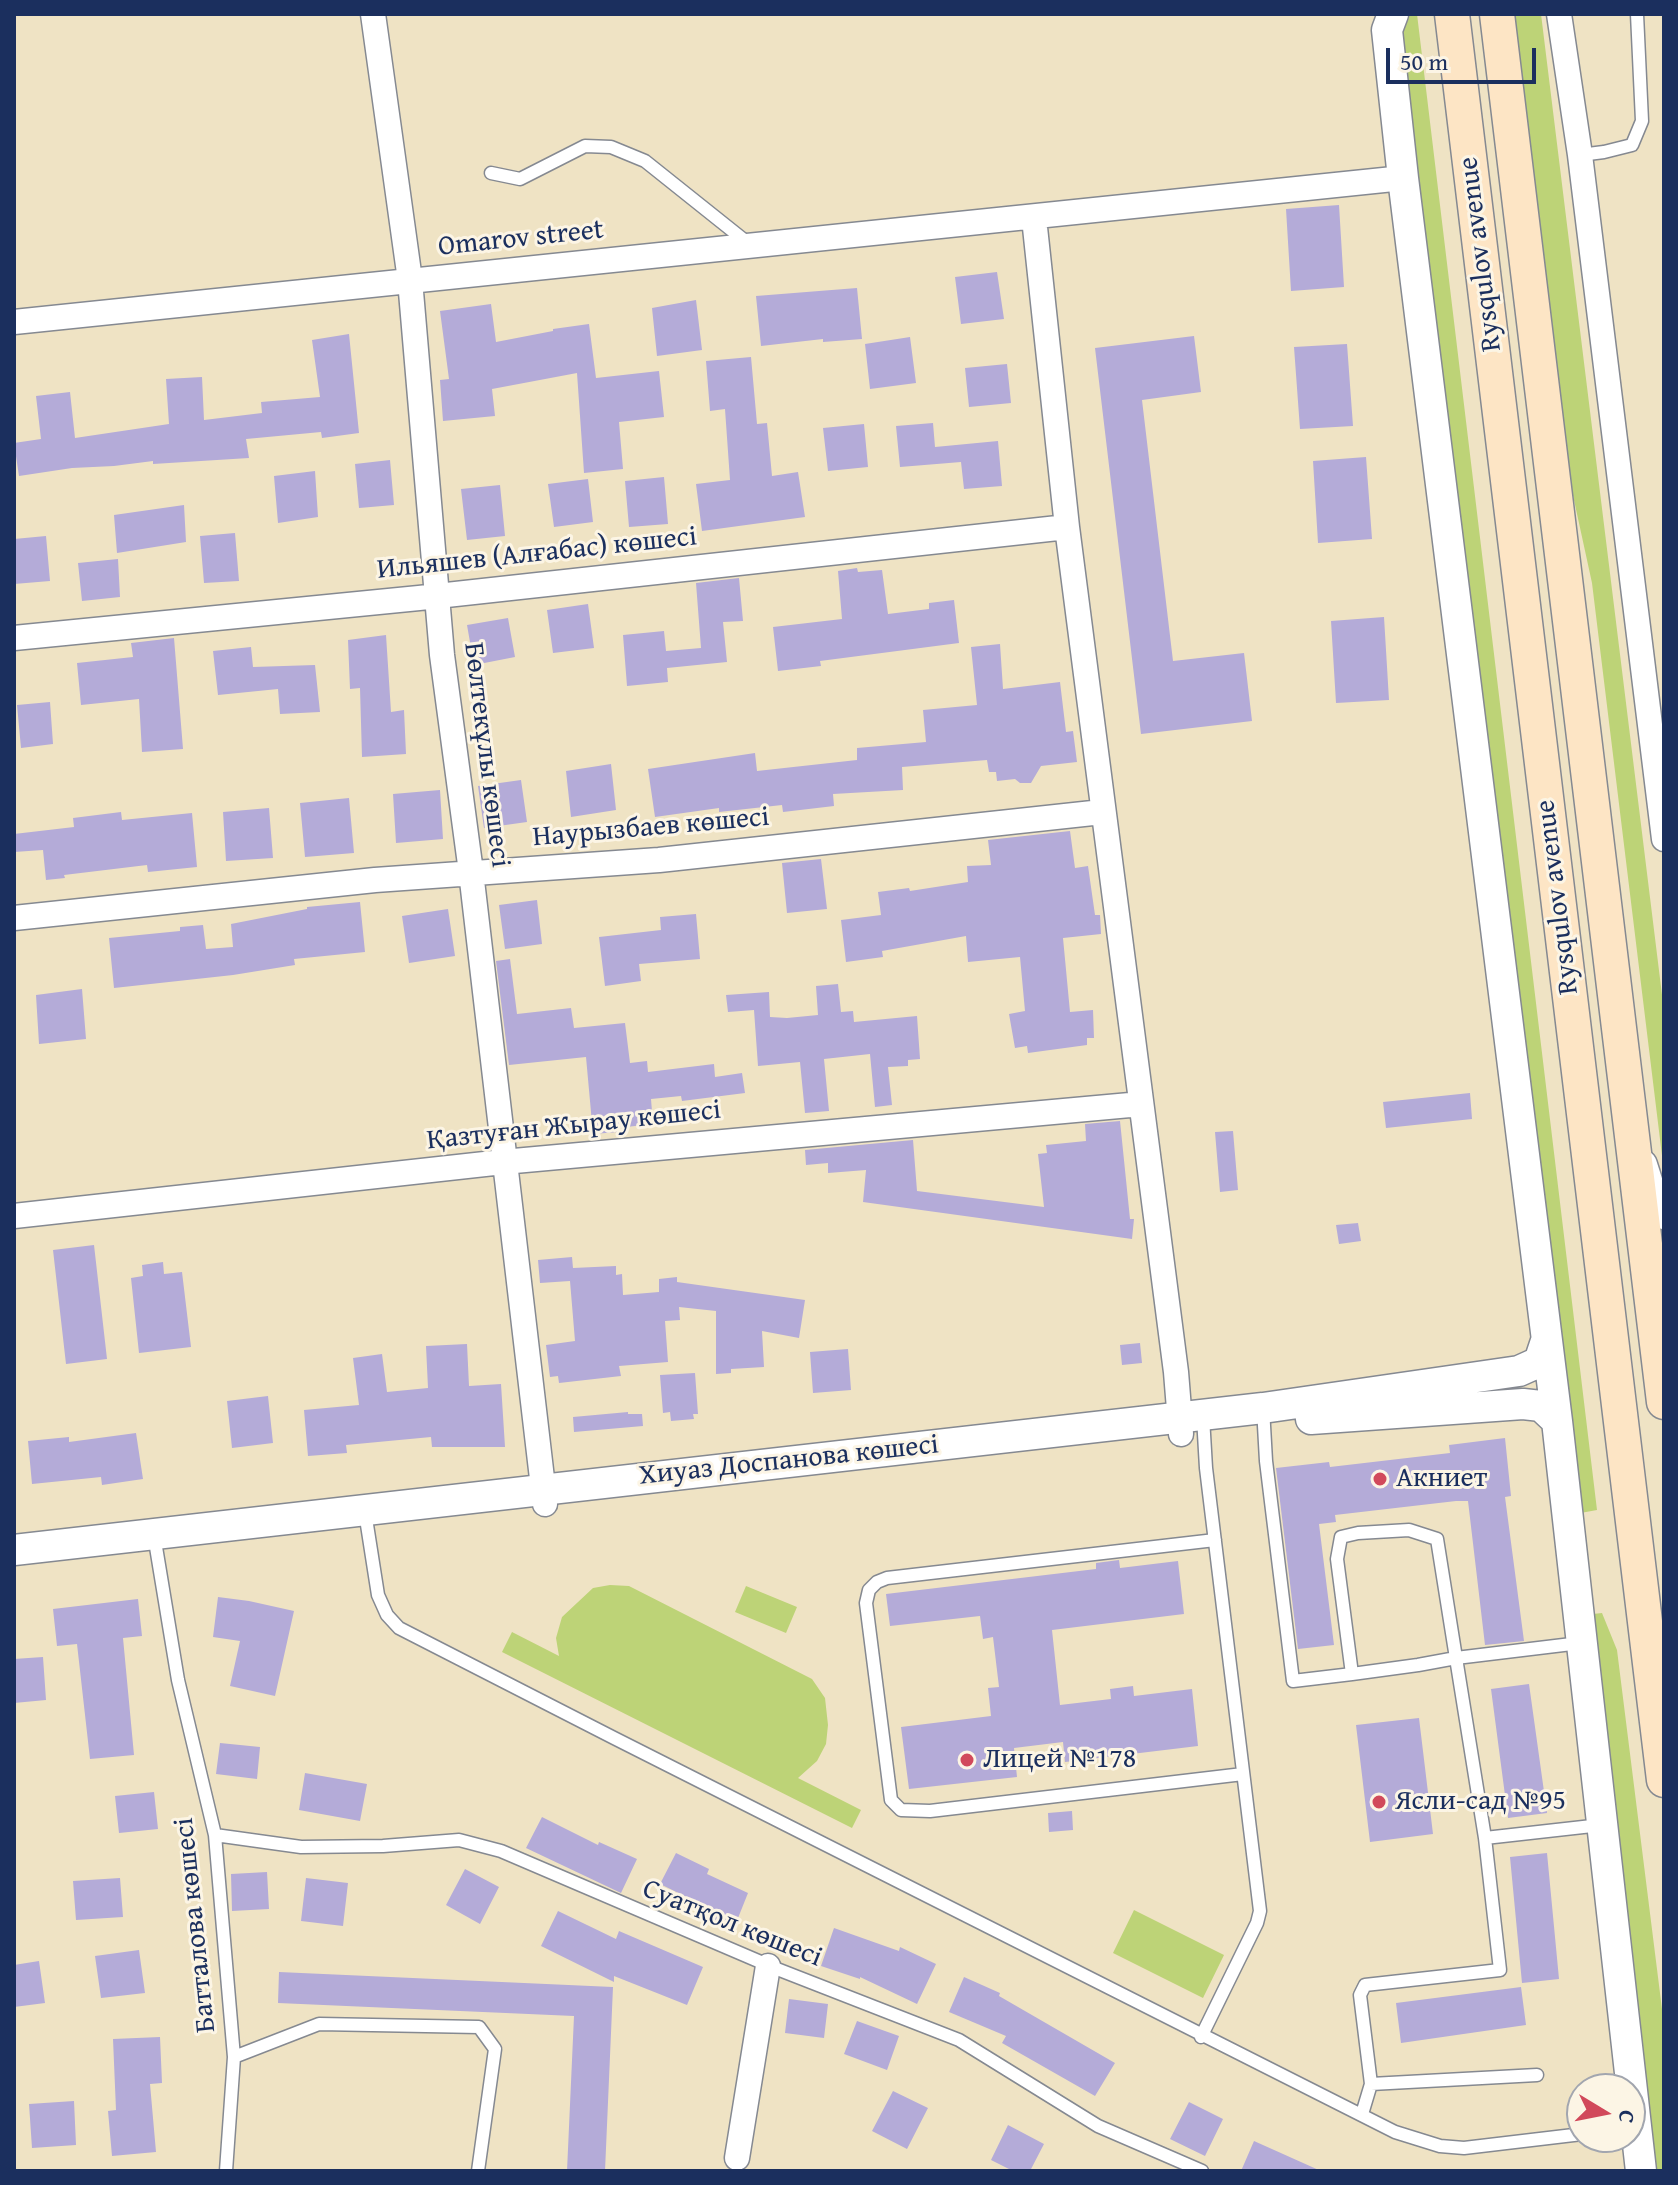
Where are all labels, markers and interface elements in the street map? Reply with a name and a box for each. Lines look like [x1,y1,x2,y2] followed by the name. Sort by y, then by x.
[1390,32,1540,82] scale bar
[1400,44,1448,79] text: 50 m
[1452,155,1510,353] street label: Rysqulov avenue
[437,214,605,264] street label: Omarov street
[376,521,698,587] street label: Ильяшев (Алғабас) көшесі
[456,641,516,869] street label: Бөлтекұлы көшесі
[1529,798,1587,996] street label: Rysqulov avenue
[531,801,771,855] street label: Наурызбаев көшесі
[425,1094,723,1158] street label: Қазтуған Жырау көшесі
[638,1429,940,1493] street label: Хиуаз Доспанова көшесі
[1396,1462,1487,1496] place label: Акниет
[1371,1470,1389,1488] marker: Акниет
[983,1743,1136,1777] place label: Лицей №178
[958,1751,976,1769] marker: Лицей №178
[1395,1785,1566,1819] place label: Ясли-сад №95
[1370,1793,1388,1811] marker: Ясли-сад №95
[168,1816,224,2034] street label: Батталова көшесі
[637,1873,827,1975] street label: Суатқол көшесі
[1566,2073,1646,2153] north arrow
[1611,2108,1645,2126] text: С

